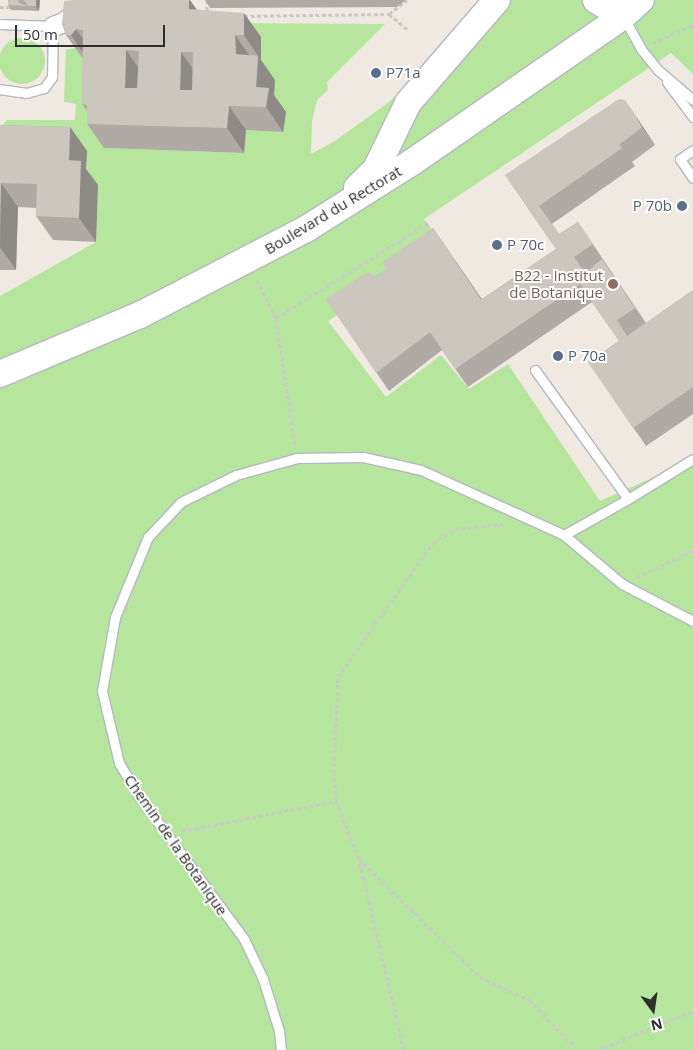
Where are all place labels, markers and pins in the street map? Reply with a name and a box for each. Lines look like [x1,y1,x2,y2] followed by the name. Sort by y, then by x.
[386,64,421,82] place label: P71a
[370,67,382,79] marker: P71a
[633,197,672,215] place label: P 70b
[676,200,688,212] marker: P 70b
[507,236,544,254] place label: P 70c
[491,239,503,251] marker: P 70c
[509,266,603,301] place label: B22 - Institut de Botanique
[607,278,619,290] marker: B22 - Institut de Botanique
[568,347,606,365] place label: P 70a
[552,350,564,362] marker: P 70a

